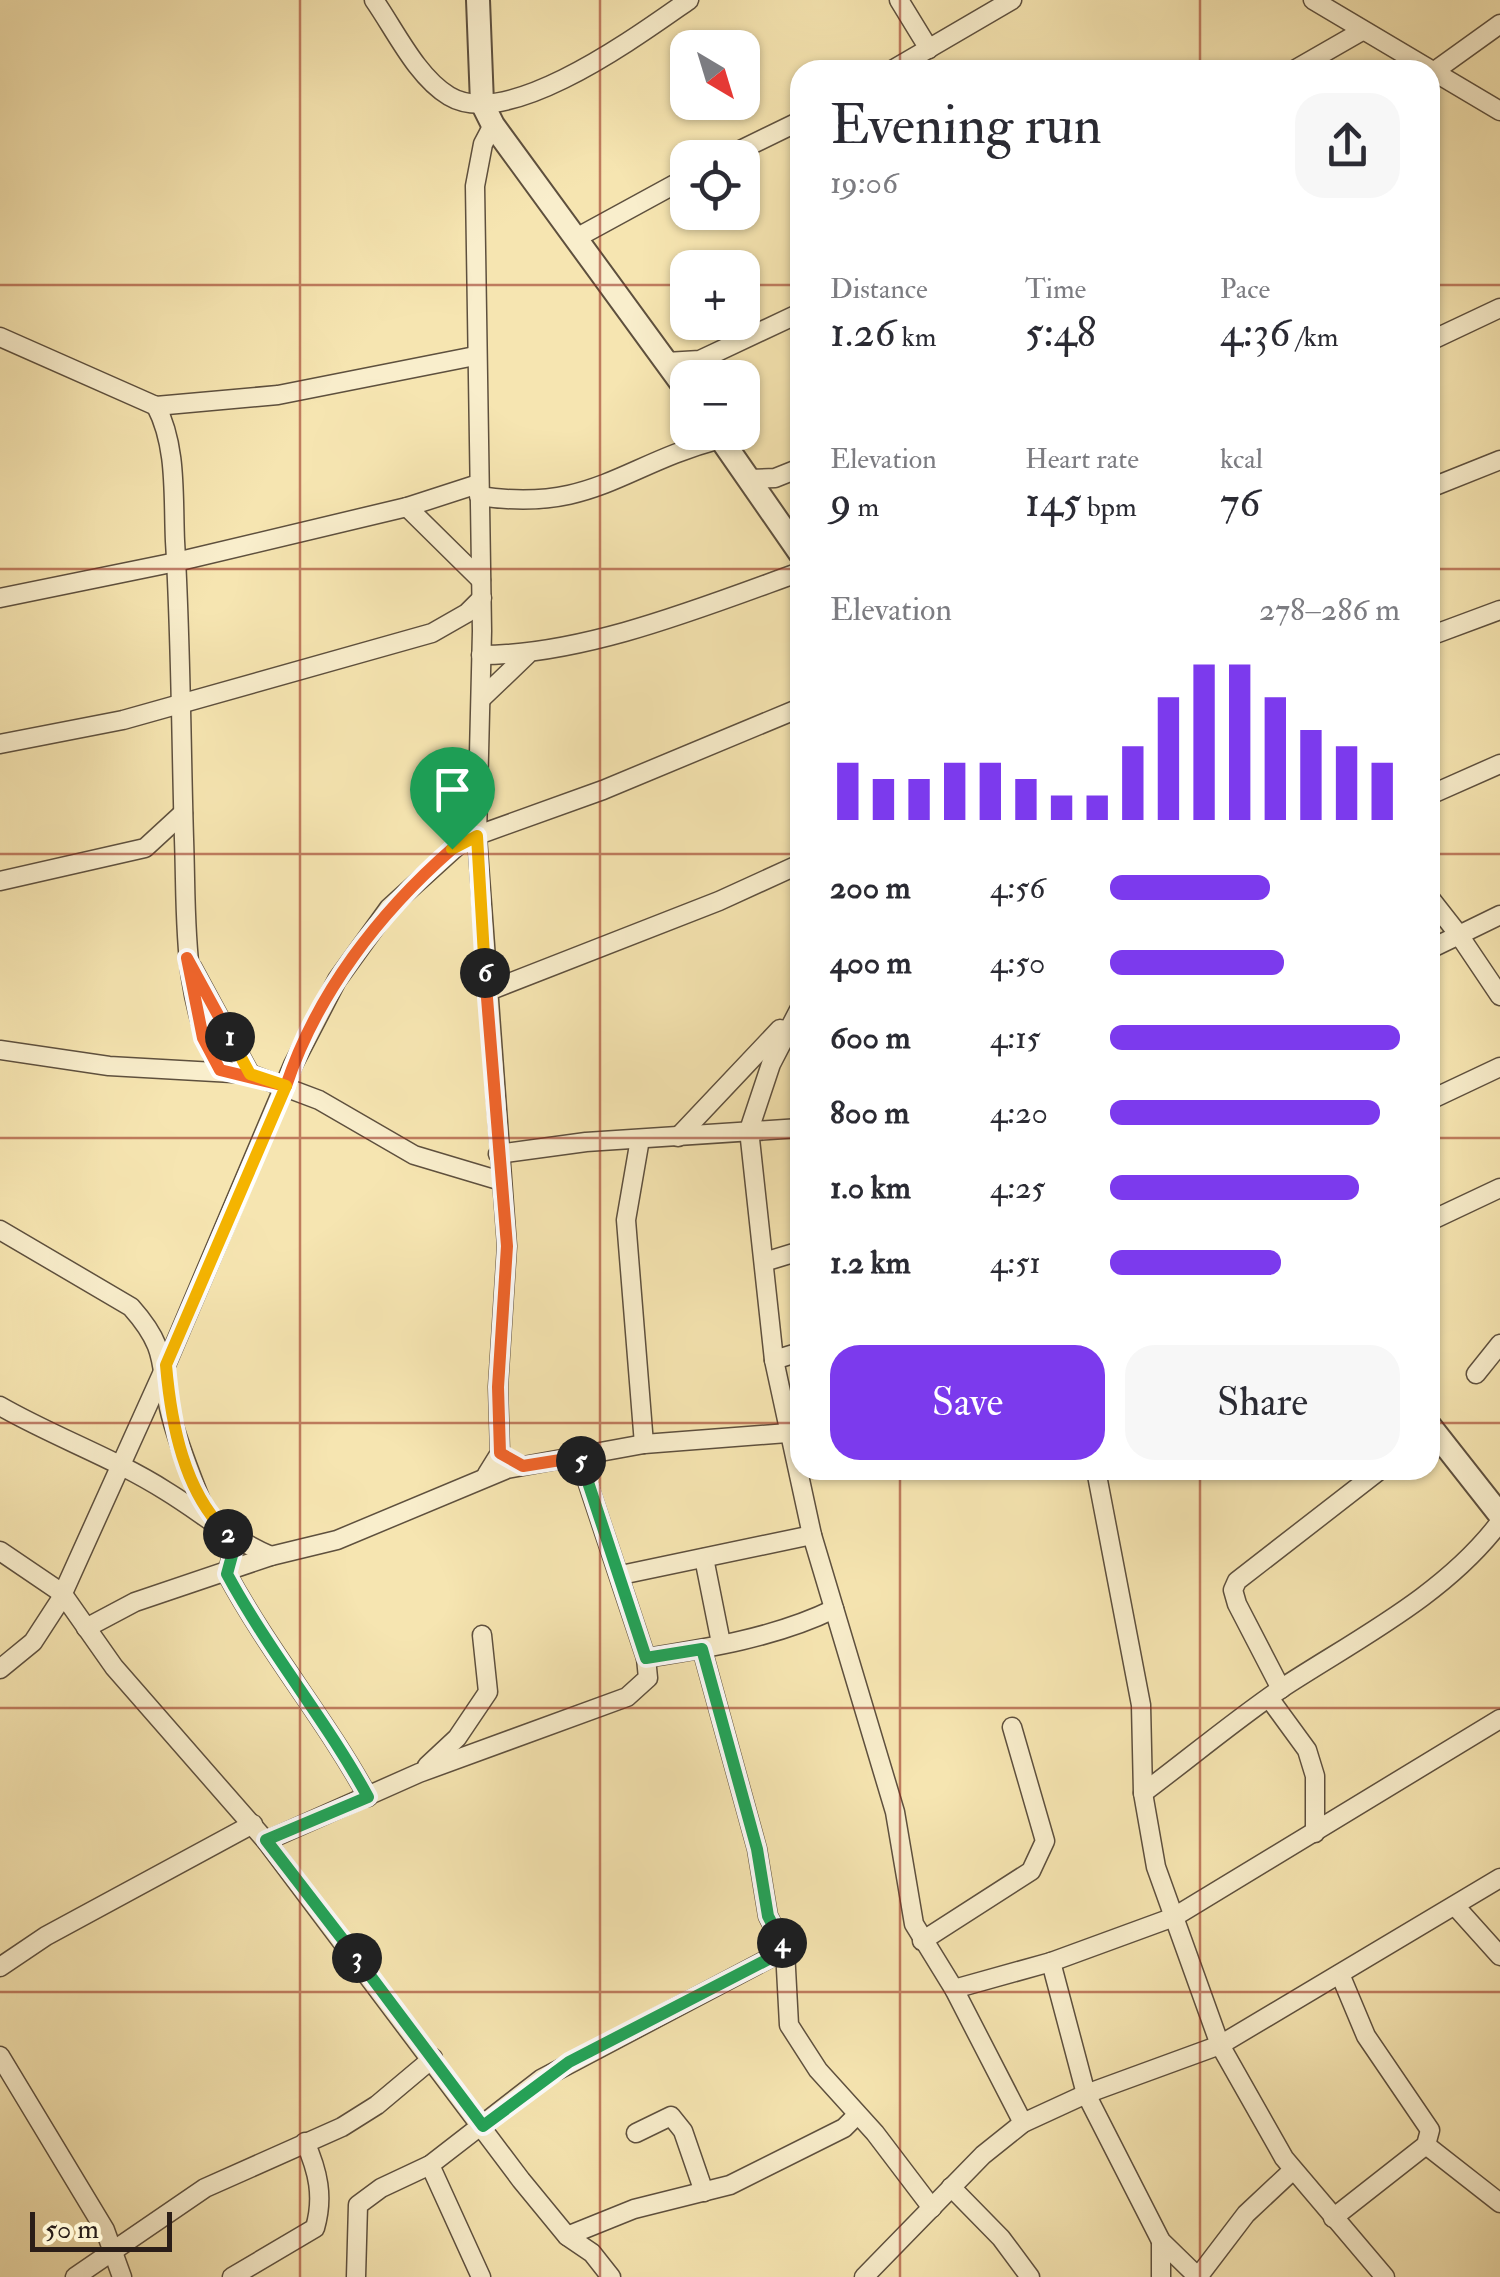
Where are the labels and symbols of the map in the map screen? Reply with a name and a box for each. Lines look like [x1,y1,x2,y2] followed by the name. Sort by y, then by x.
[670,30,760,120] north arrow
[410,747,495,850] pin
[460,948,510,998] pin: 6
[205,1012,255,1062] pin: 1
[556,1436,606,1486] pin: 5
[203,1509,253,1559] pin: 2
[757,1918,807,1968] pin: 4
[332,1933,382,1983] pin: 3
[30,2207,172,2252] scale bar

